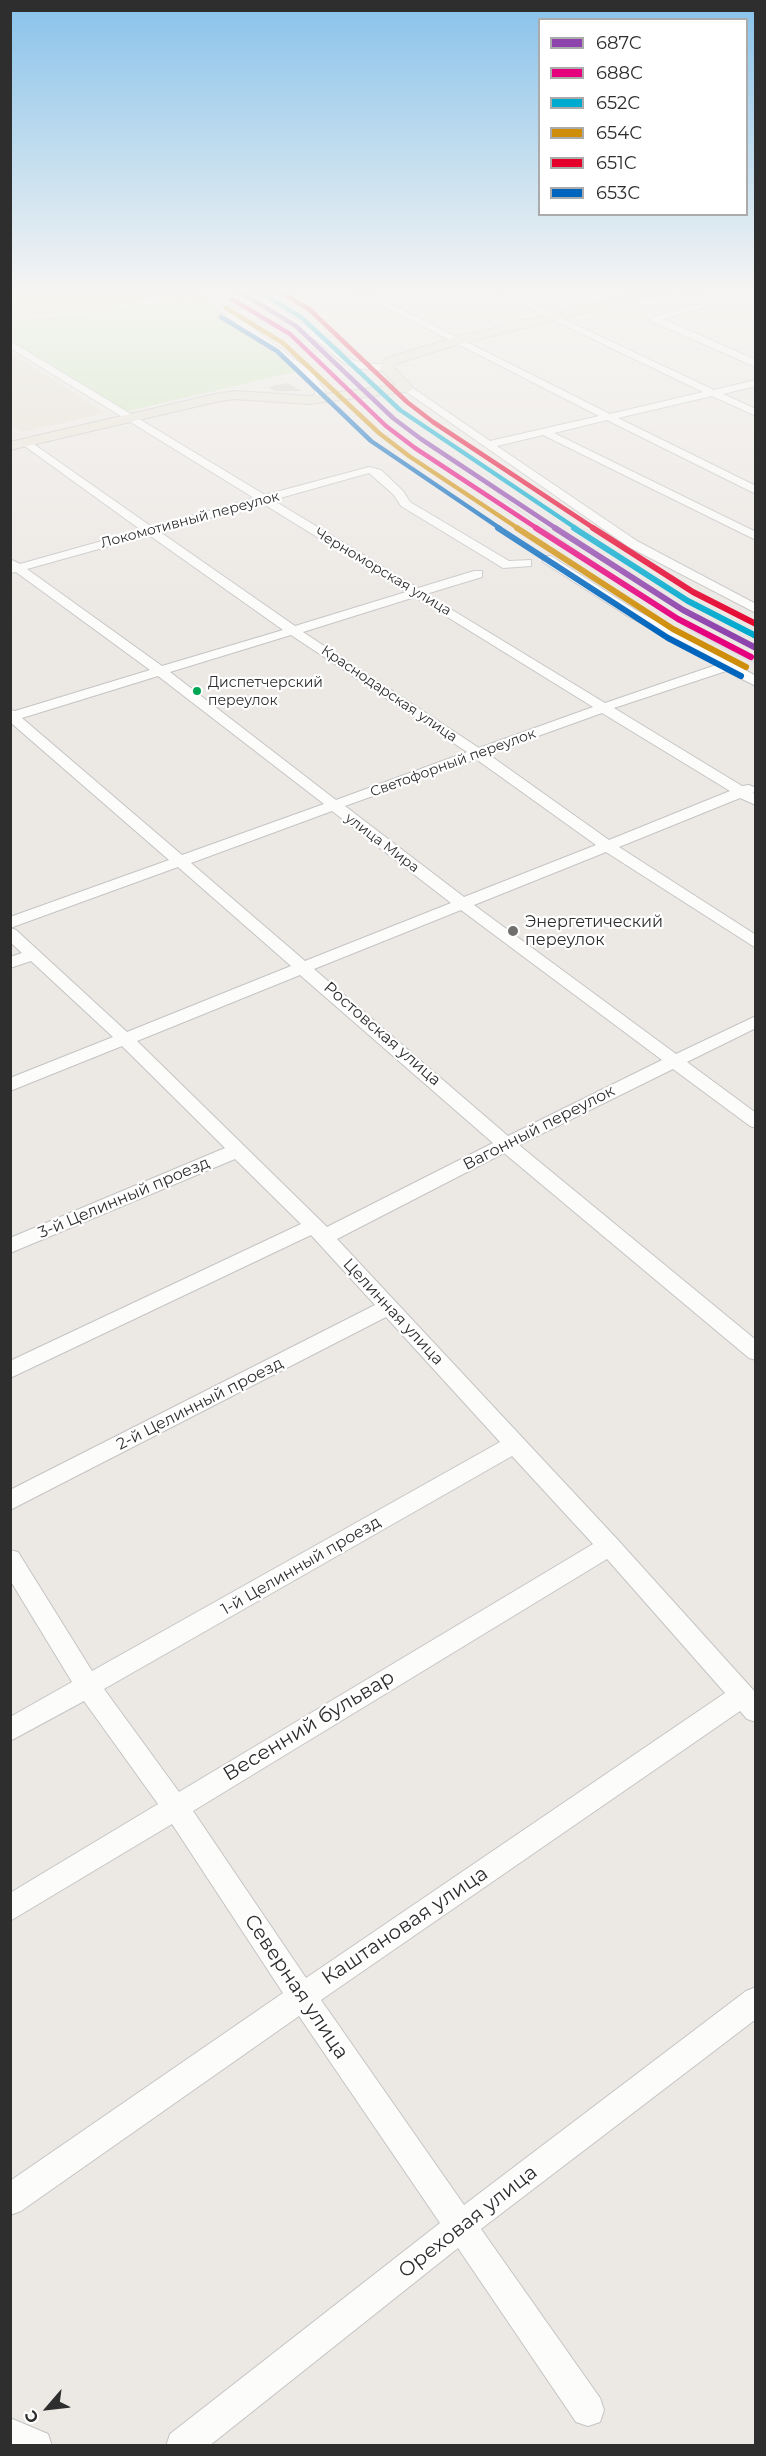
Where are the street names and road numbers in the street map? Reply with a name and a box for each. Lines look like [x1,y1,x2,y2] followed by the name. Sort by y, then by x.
[99,488,281,552] street label: Локомотивный переулок
[312,525,454,619] street label: Черноморская улица
[318,642,460,746] street label: Краснодарская улица
[368,725,538,801] street label: Светофорный переулок
[342,810,422,876] street label: улица Мира
[320,978,444,1090] street label: Ростовская улица
[460,1081,618,1175] street label: Вагонный переулок
[35,1153,213,1243] street label: 3-й Целинный проезд
[339,1255,447,1369] street label: Целинная улица
[114,1354,286,1454] street label: 2-й Целинный проезд
[218,1512,384,1620] street label: 1-й Целинный проезд
[219,1665,399,1787] street label: Весенний бульвар
[318,1862,492,1990] street label: Каштановая улица
[239,1910,353,2064] street label: Северная улица
[394,2160,542,2284] street label: Ореховая улица

